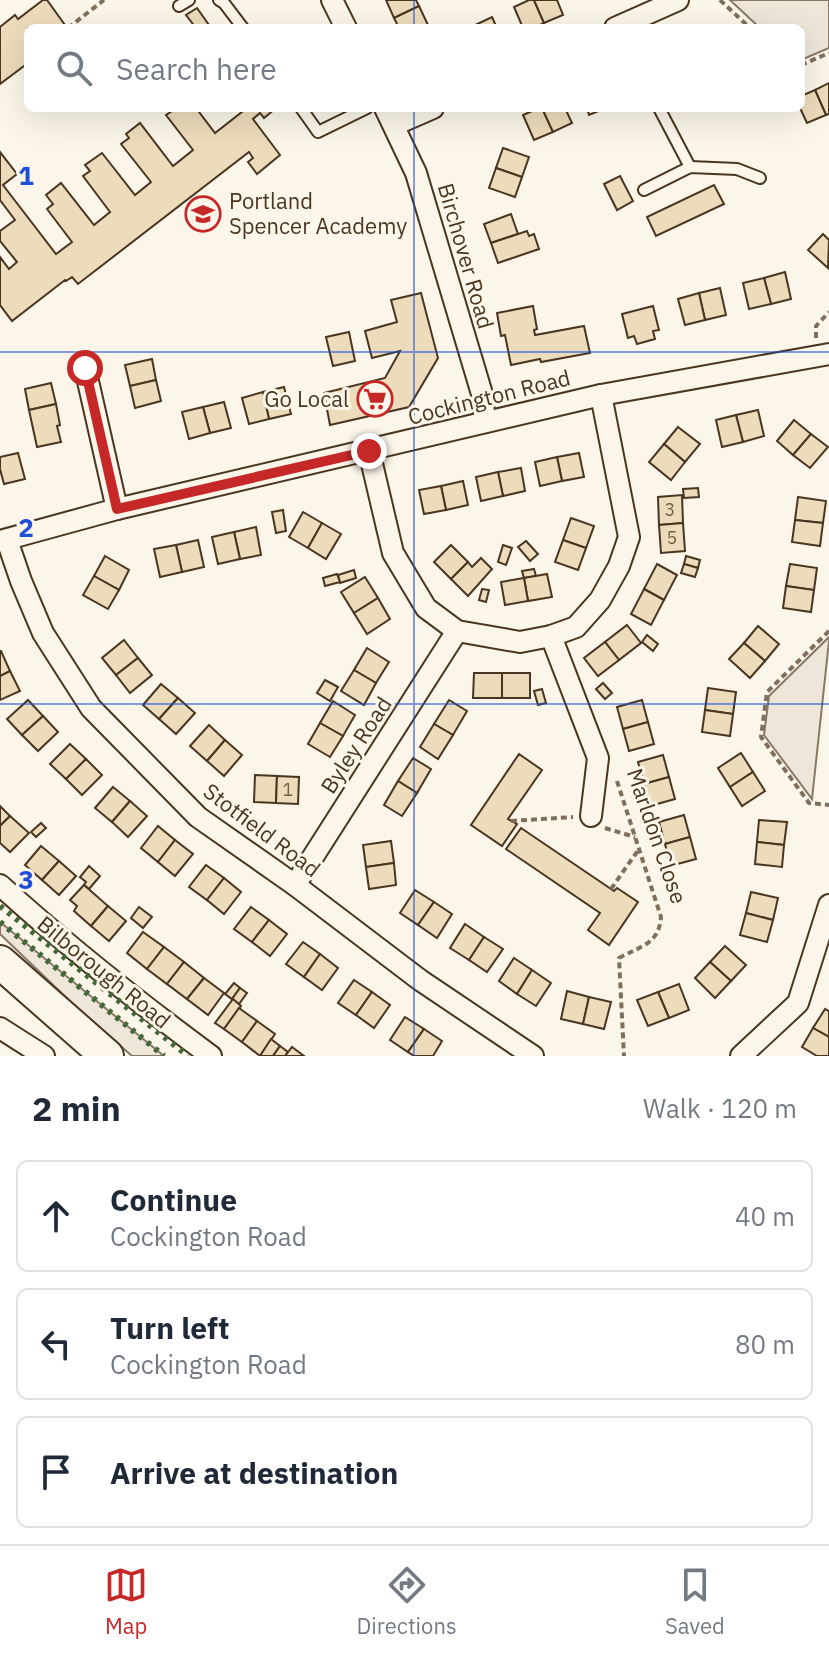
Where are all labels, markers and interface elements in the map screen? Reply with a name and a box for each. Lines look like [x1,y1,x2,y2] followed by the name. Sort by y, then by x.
[24,24,805,112] search box
[52,46,96,90] icon: search
[116,49,277,88] text: Search here
[18,158,34,192] text: 1
[432,180,501,332] street label: Birchover Road
[229,186,407,240] place label: Portland Spencer Academy
[184,195,222,233] school or university icon: Portland Spencer Academy
[67,350,103,386] route start
[405,362,573,431] street label: Cockington Road
[356,380,394,418] supermarket icon: Go Local
[264,384,349,413] place label: Go Local
[351,433,387,469] route end
[665,498,675,521] house number: 3
[18,510,34,544] text: 2
[667,526,677,549] house number: 5
[314,691,398,799] street label: Byley Road
[621,764,694,907] street label: Marldon Close
[198,776,327,883] street label: Stotfield Road
[283,778,293,801] house number: 1
[18,862,34,896] text: 3
[32,909,177,1034] street label: Bilborough Road
[32,1086,121,1130] text: 2 min
[643,1091,797,1125] text: Walk · 120 m
[110,1180,237,1219] text: Continue
[34,1194,78,1238] icon: ahead
[735,1199,795,1233] text: 40 m
[110,1219,307,1253] text: Cockington Road
[110,1308,229,1347] text: Turn left
[34,1322,78,1366] icon: left
[735,1327,795,1361] text: 80 m
[110,1347,307,1381] text: Cockington Road
[34,1450,78,1494] icon: arrive
[110,1453,398,1492] text: Arrive at destination
[104,1563,148,1640] tab: Map
[357,1563,457,1640] tab: Directions
[665,1563,725,1640] tab: Saved

